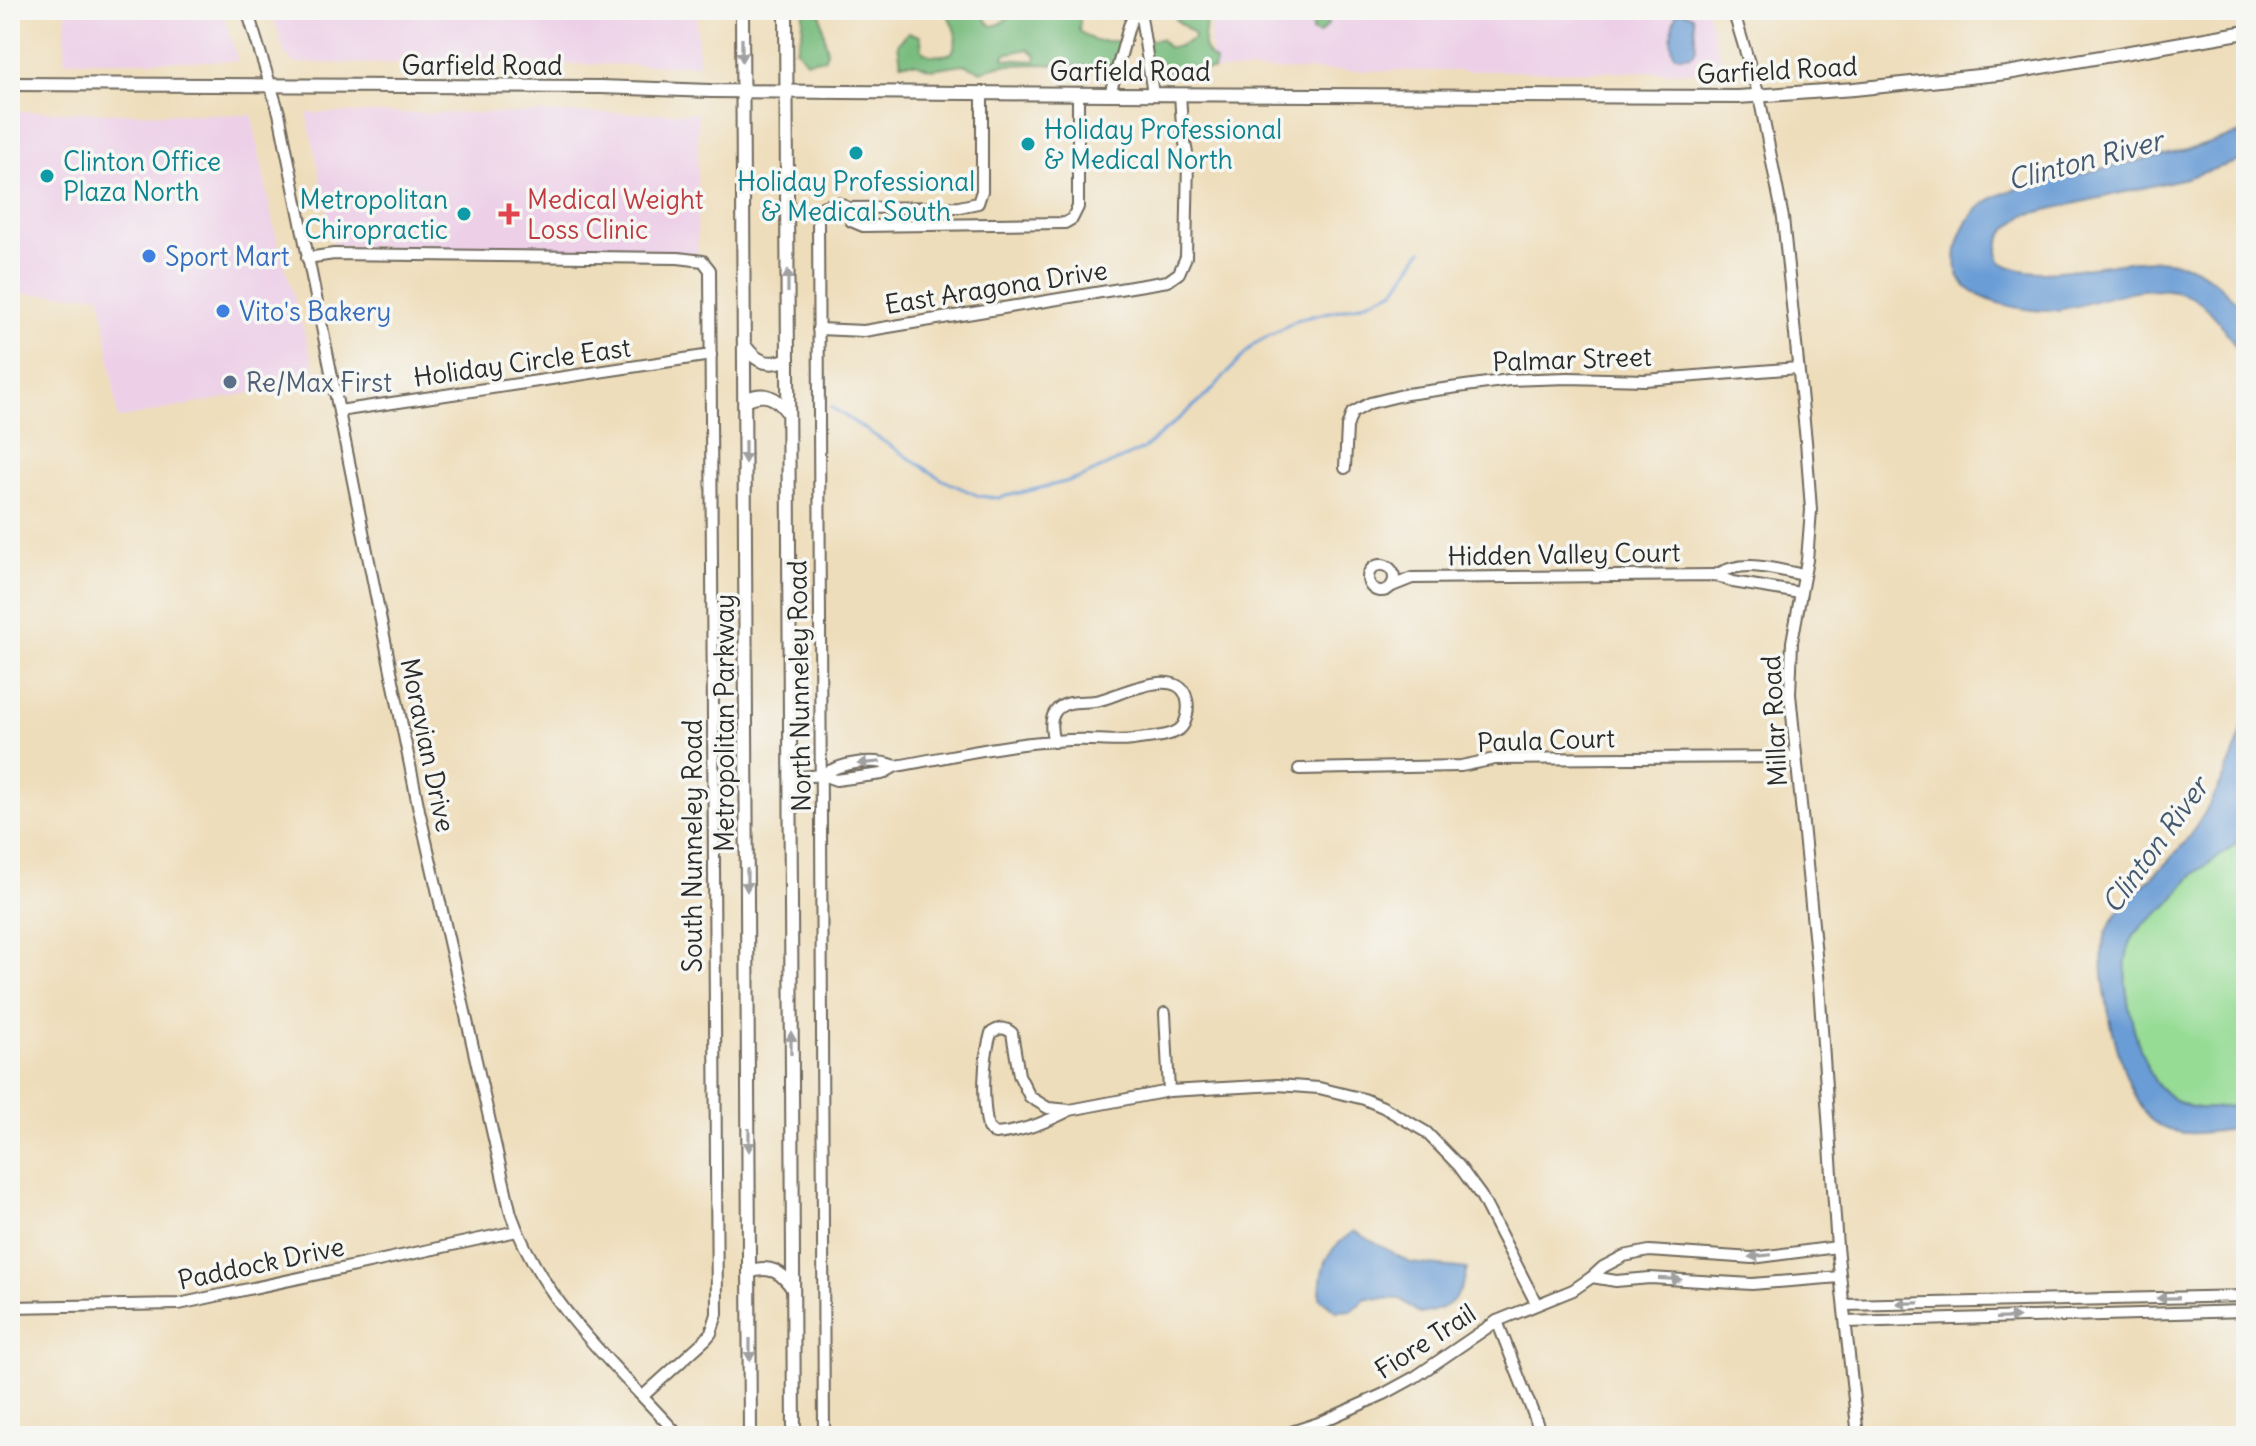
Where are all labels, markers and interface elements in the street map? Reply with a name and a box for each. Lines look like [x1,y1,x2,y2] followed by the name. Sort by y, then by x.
[736,38,748,63] one-way arrow
[402,49,562,82] street label: Garfield Road
[1696,49,1858,91] street label: Garfield Road
[1050,55,1210,88] street label: Garfield Road
[1044,113,1282,176] place label: Holiday Professional & Medical North
[2003,121,2170,198] water label: Clinton River
[1019,135,1037,153] marker: Holiday Professional & Medical North
[847,144,865,162] marker: Holiday Professional & Medical South
[63,145,221,208] place label: Clinton Office Plaza North
[737,165,975,228] place label: Holiday Professional & Medical South
[38,167,56,185] marker: Clinton Office Plaza North
[300,183,448,246] place label: Metropolitan Chiropractic
[527,183,704,246] place label: Medical Weight Loss Clinic
[498,203,520,225] marker: Medical Weight Loss Clinic
[455,205,473,223] marker: Metropolitan Chiropractic
[165,240,290,273] place label: Sport Mart
[140,247,158,265] marker: Sport Mart
[882,253,1110,321] street label: East Aragona Drive
[781,268,794,293] one-way arrow
[239,295,391,328] place label: Vito's Bakery
[214,302,232,320] marker: Vito's Bakery
[411,330,633,394] street label: Holiday Circle East
[1492,340,1653,378] street label: Palmar Street
[246,366,392,399] place label: Re/Max First
[221,373,239,391] marker: Re/Max First
[739,440,751,465] one-way arrow
[1447,535,1681,573] street label: Hidden Valley Court
[780,560,818,812] street label: North Nunneley Road
[708,594,741,852] street label: Metropolitan Parkway
[393,655,463,835] street label: Moravian Drive
[1754,655,1794,787] street label: Millar Road
[676,719,709,973] street label: South Nunneley Road
[1477,721,1616,759] street label: Paula Court
[856,757,881,770] one-way arrow
[2094,767,2218,920] water label: Clinton River
[741,868,753,893] one-way arrow
[785,1030,797,1055] one-way arrow
[743,1128,755,1153] one-way arrow
[175,1229,347,1297] street label: Paddock Drive
[1747,1250,1772,1263] one-way arrow
[1658,1273,1683,1286] one-way arrow
[2155,1292,2180,1304] one-way arrow
[1368,1296,1482,1386] street label: Fiore Trail
[1895,1297,1920,1310] one-way arrow
[1996,1311,2021,1324] one-way arrow
[744,1338,756,1363] one-way arrow

